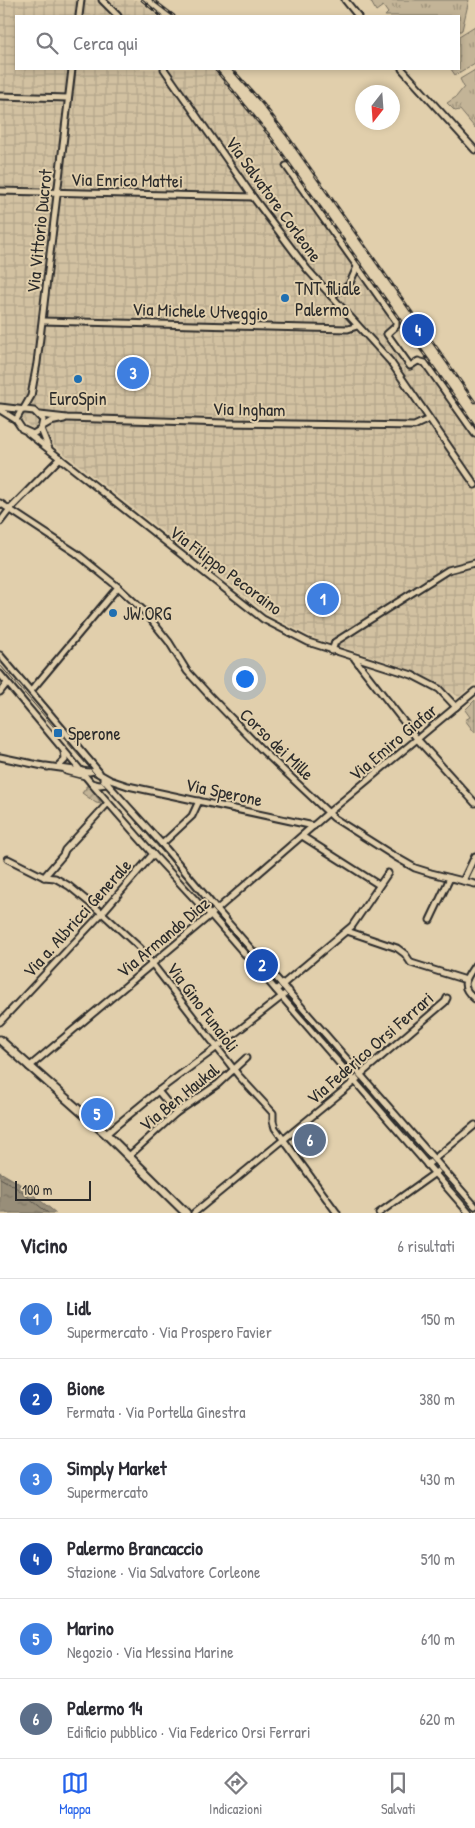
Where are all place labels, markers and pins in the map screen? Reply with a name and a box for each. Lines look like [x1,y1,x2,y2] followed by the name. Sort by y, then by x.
[295,276,361,322] place label: TNT filiale Palermo
[279,292,291,304] marker: TNT filiale Palermo
[402,311,434,349] pin: 4
[117,354,149,392] pin: 3
[72,373,84,385] marker: EuroSpin
[49,386,107,411] place label: EuroSpin
[307,580,339,618] pin: 1
[123,601,172,626] place label: JW.ORG
[107,607,119,619] marker: JW.ORG
[68,721,121,746] place label: Sperone
[52,727,64,739] marker: Sperone
[246,946,278,984] pin: 2
[81,1095,113,1133] pin: 5
[294,1121,326,1159] pin: 6

